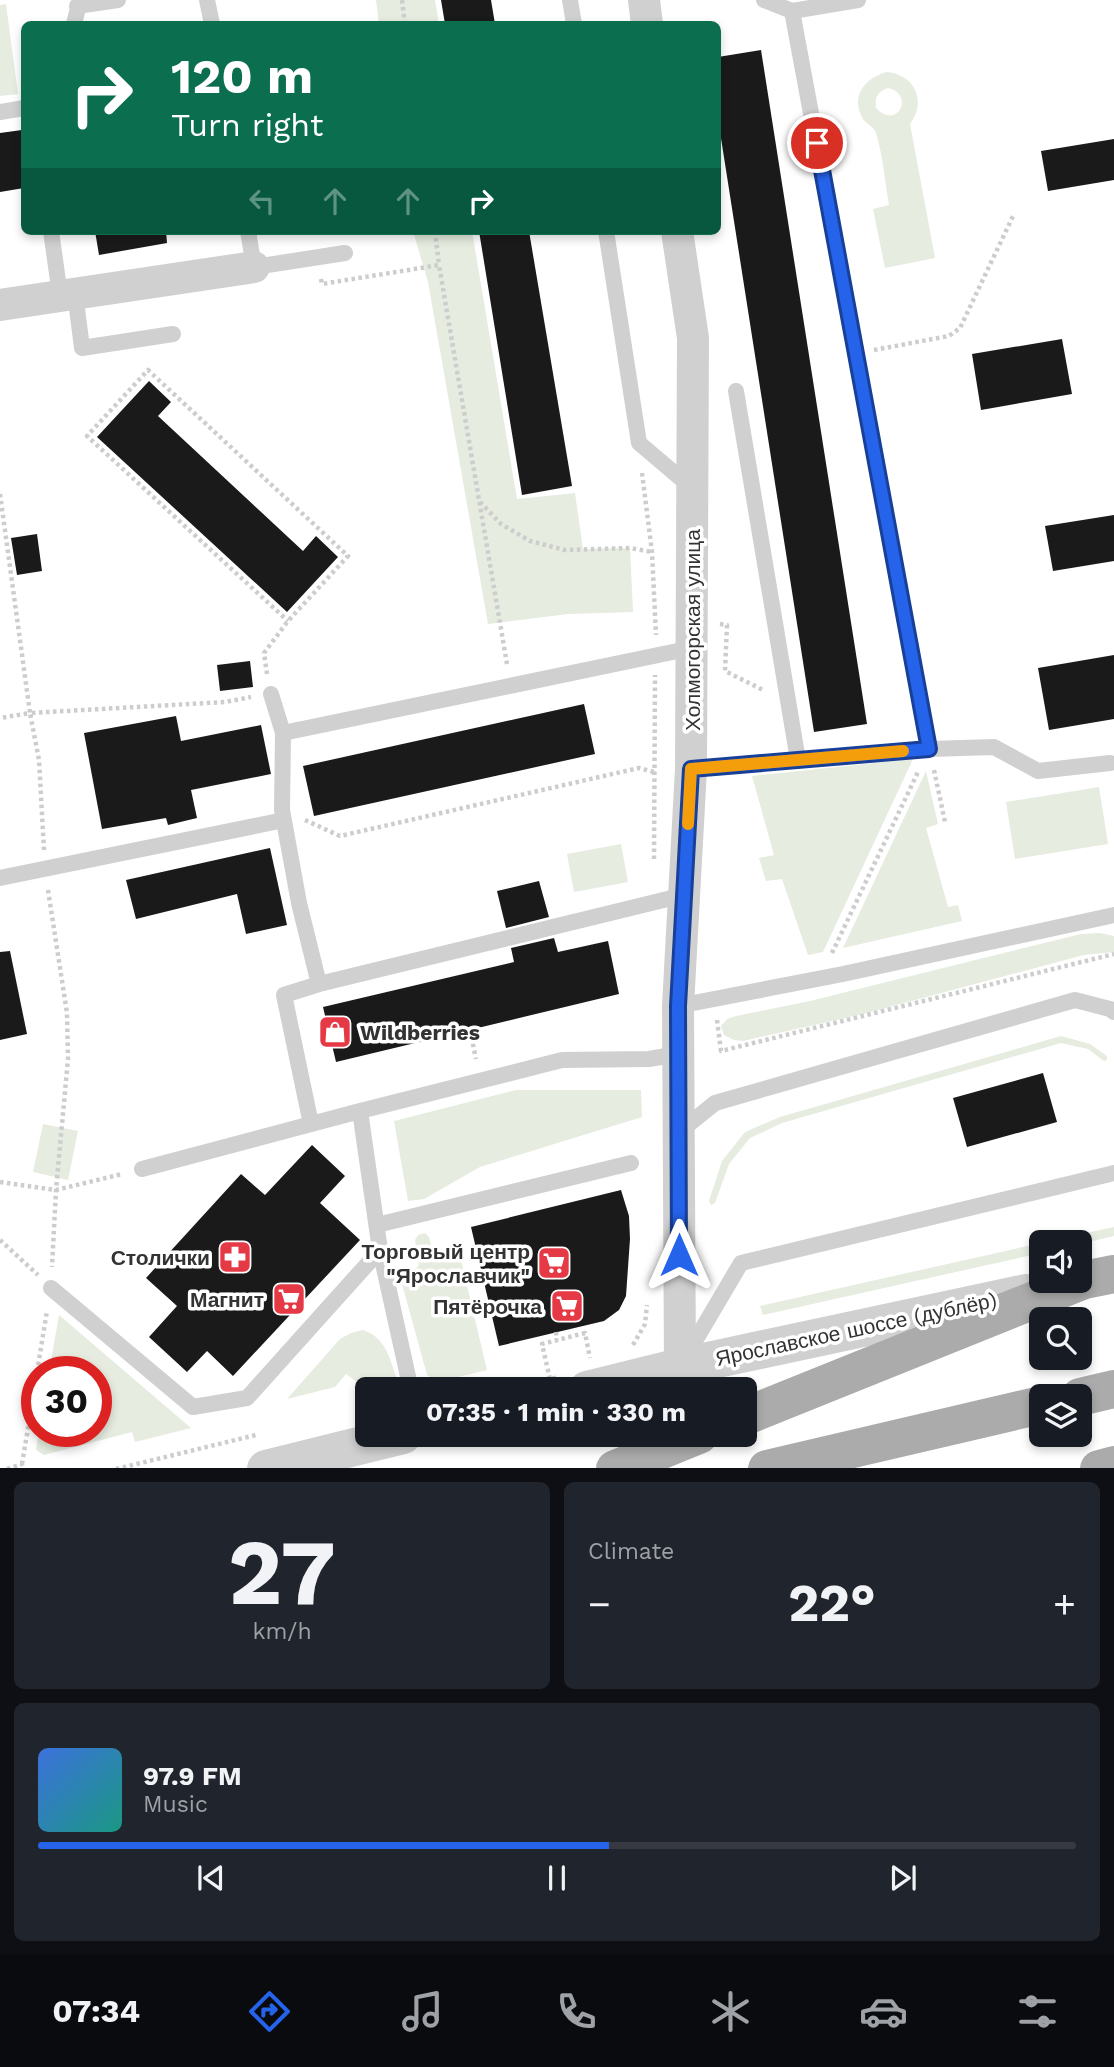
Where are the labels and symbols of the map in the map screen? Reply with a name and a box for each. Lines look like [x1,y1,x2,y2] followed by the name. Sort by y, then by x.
[787,113,847,173] pin
[680,529,705,731] street label: Холмогорская улица
[316,1013,354,1051] shop icon: Wildberries
[360,1020,480,1045] place label: Wildberries
[642,1218,716,1292] position arrow
[216,1238,254,1276] pharmacy icon: Столички
[361,1239,530,1288] place label: Торговый центр "Ярославчик"
[535,1244,573,1282] supermarket icon: Торговый центр "Ярославчик"
[111,1245,210,1270] place label: Столички
[270,1280,308,1318] supermarket icon: Магнит
[190,1287,264,1312] place label: Магнит
[548,1287,586,1325] supermarket icon: Пятёрочка
[713,1287,999,1371] street label: Ярославское шоссе (дублёр)
[433,1294,542,1319] place label: Пятёрочка
[21,1356,112,1447] speed limit sign: 30

